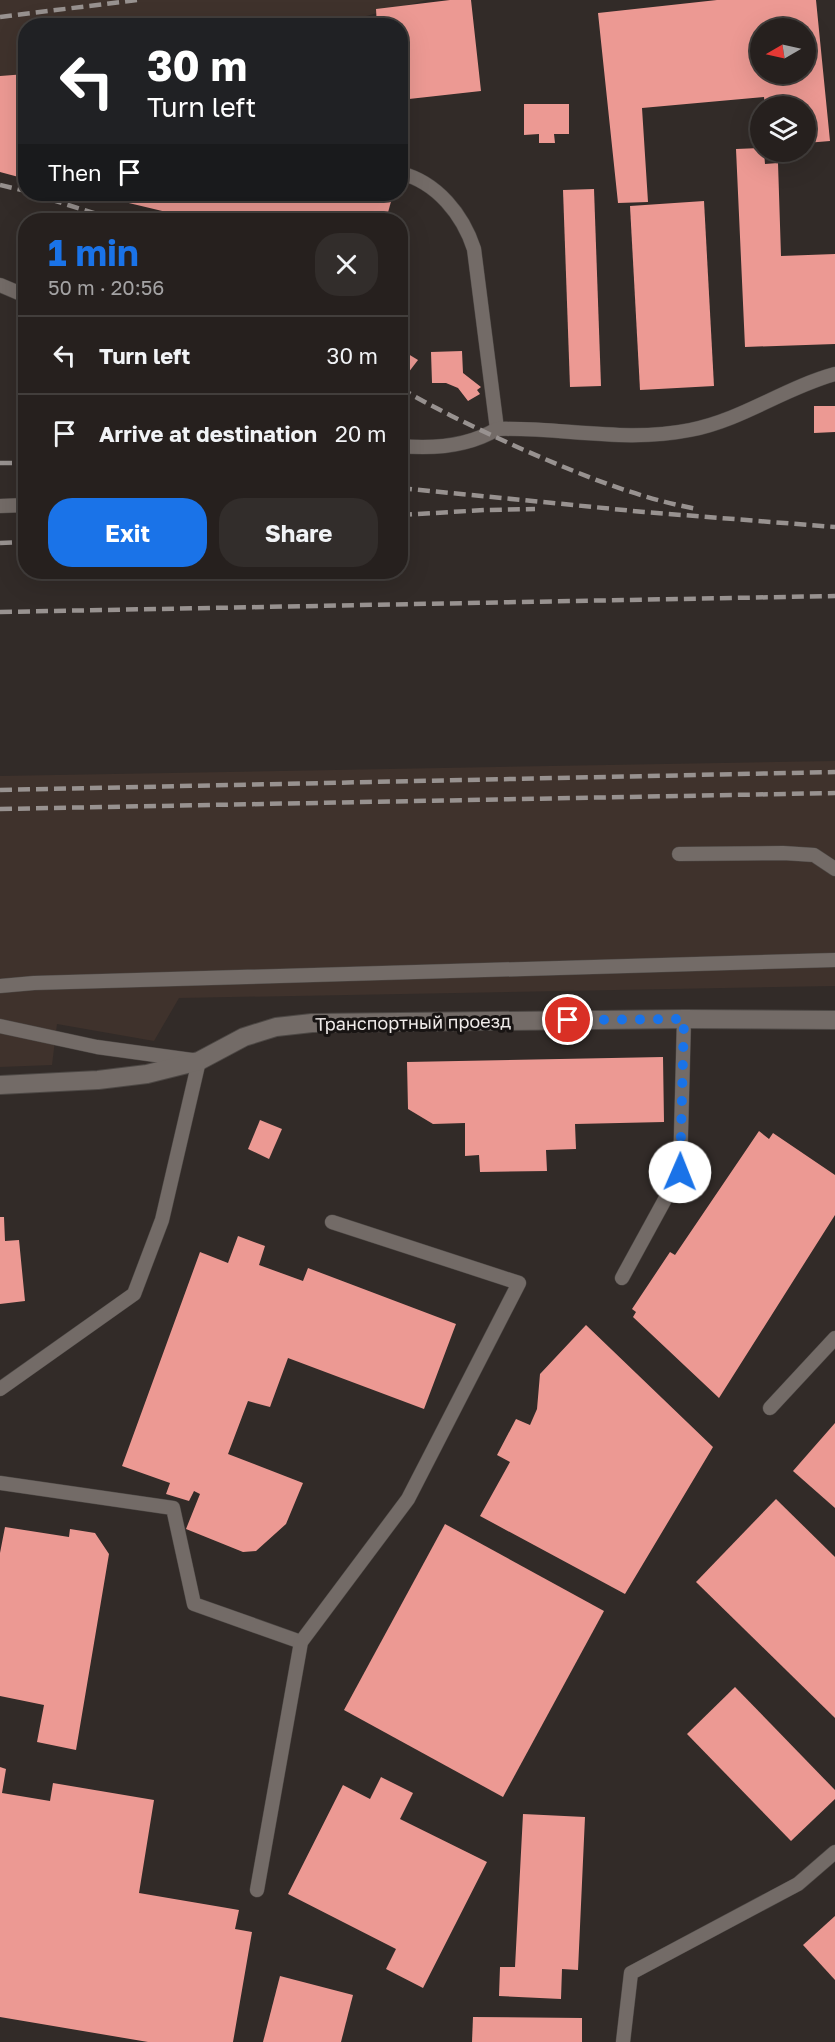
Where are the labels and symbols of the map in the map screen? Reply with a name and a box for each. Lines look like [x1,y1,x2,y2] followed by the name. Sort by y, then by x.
[750,18,816,84] north arrow
[542,994,593,1045] pin
[315,1009,511,1035] street label: Транспортный проезд
[648,1140,712,1204] position arrow

